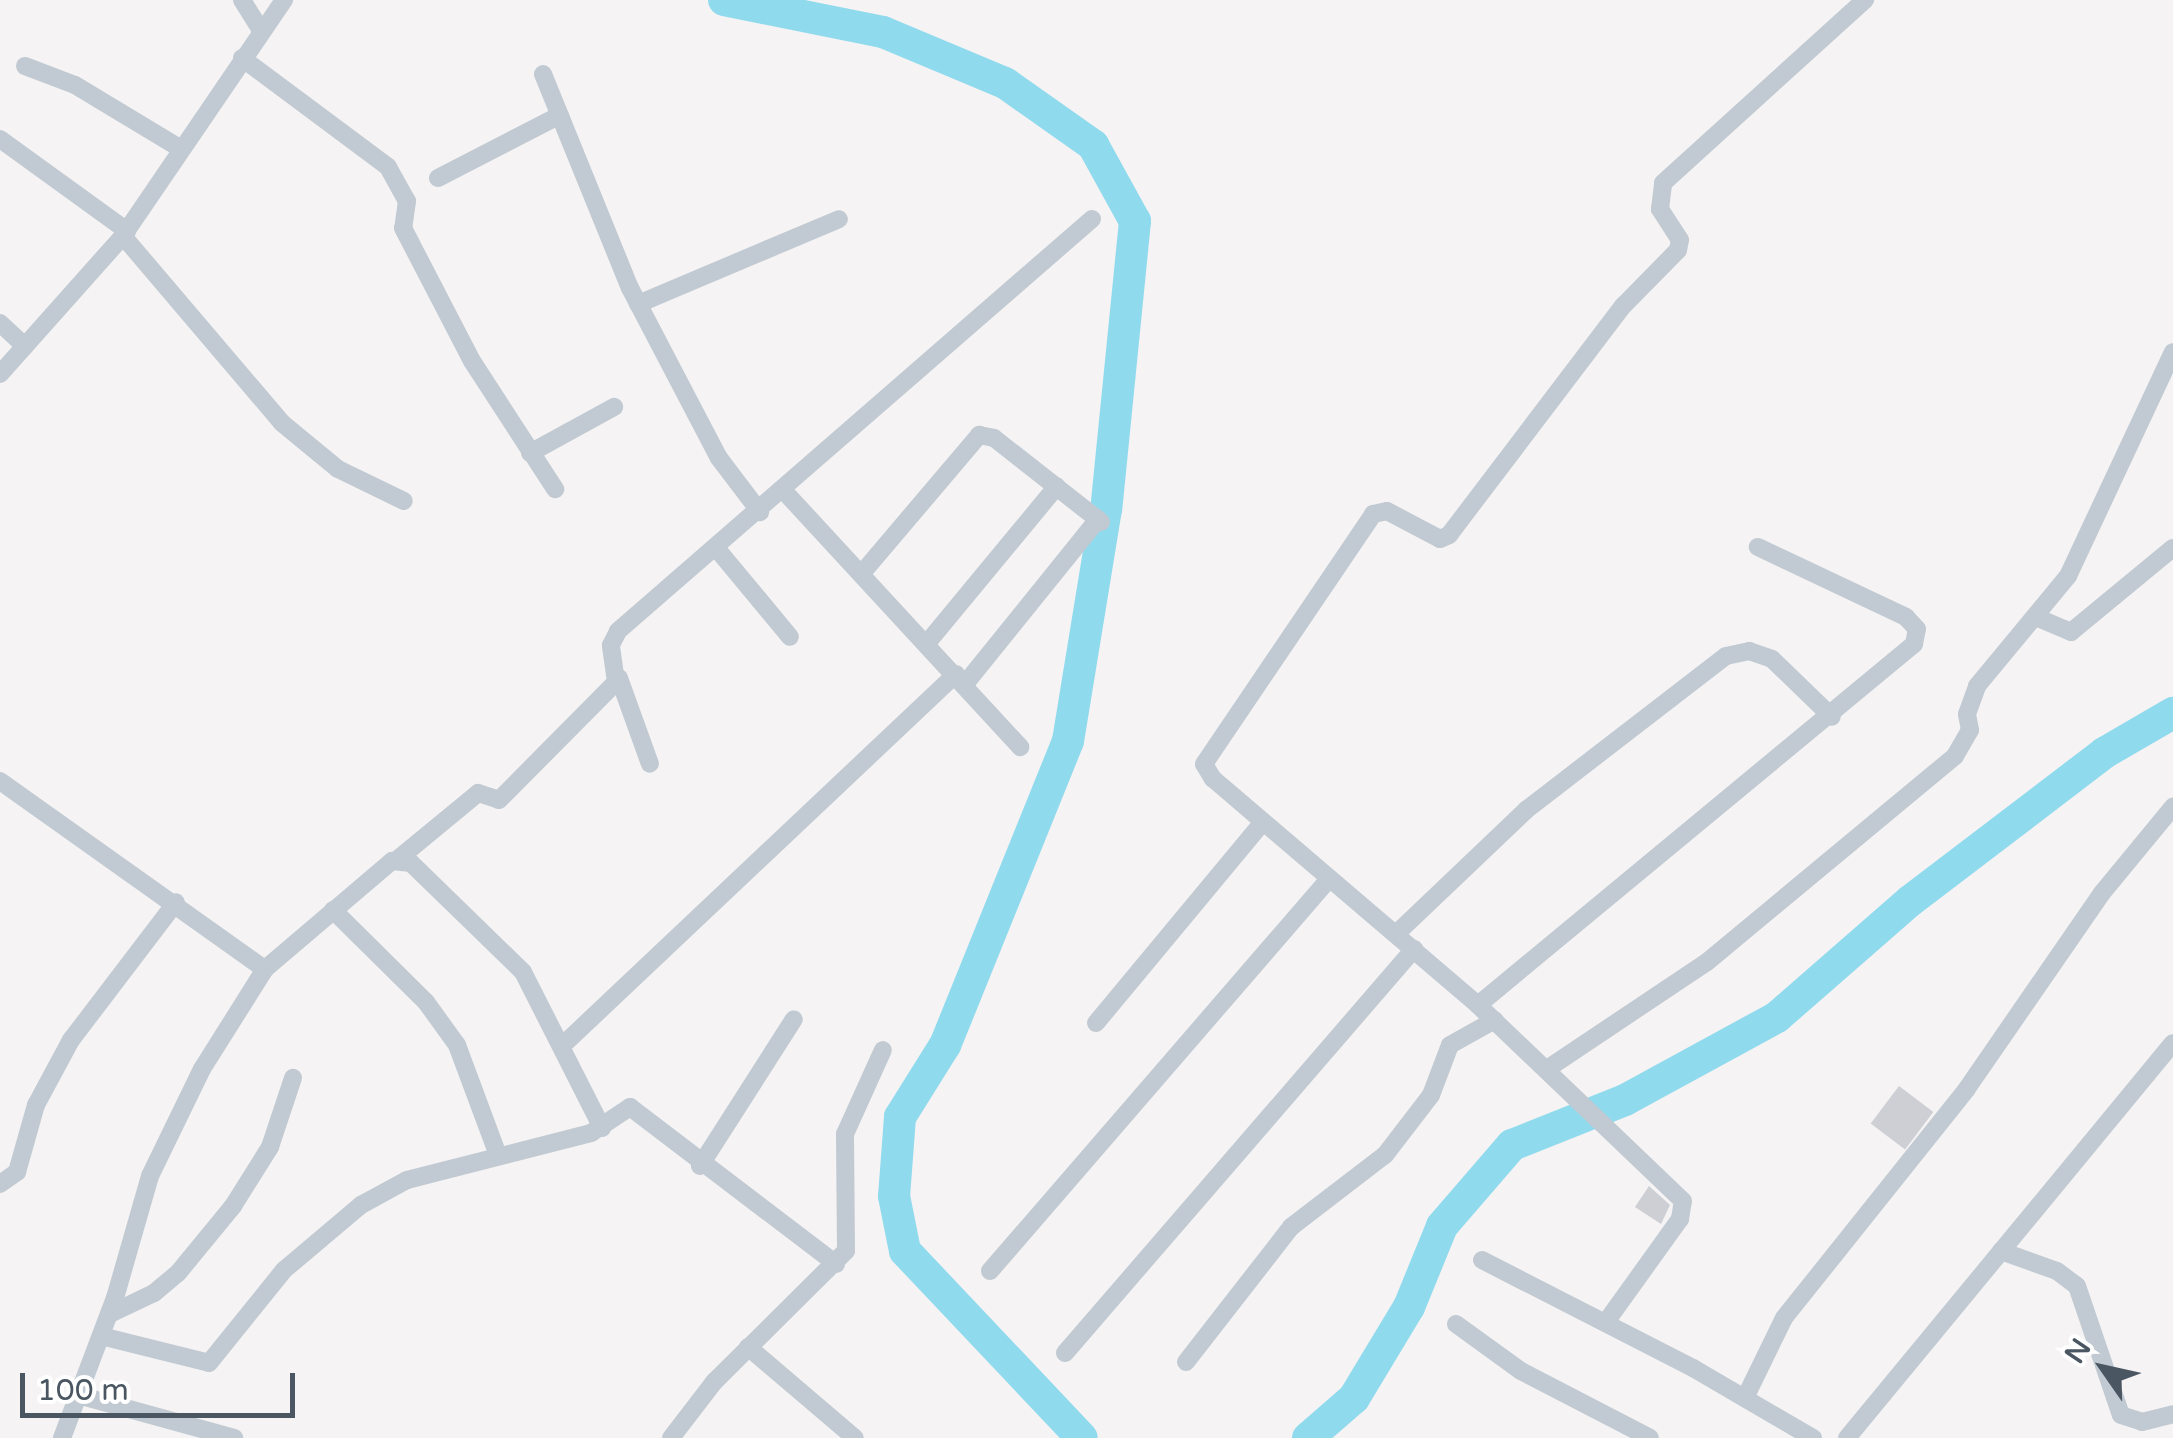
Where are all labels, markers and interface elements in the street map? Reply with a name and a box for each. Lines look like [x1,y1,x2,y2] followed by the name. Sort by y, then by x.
[2053,1318,2153,1418] north arrow
[2058,1332,2099,1370] text: N
[25,1353,300,1415] scale bar
[37,1372,129,1409] text: 100 m

